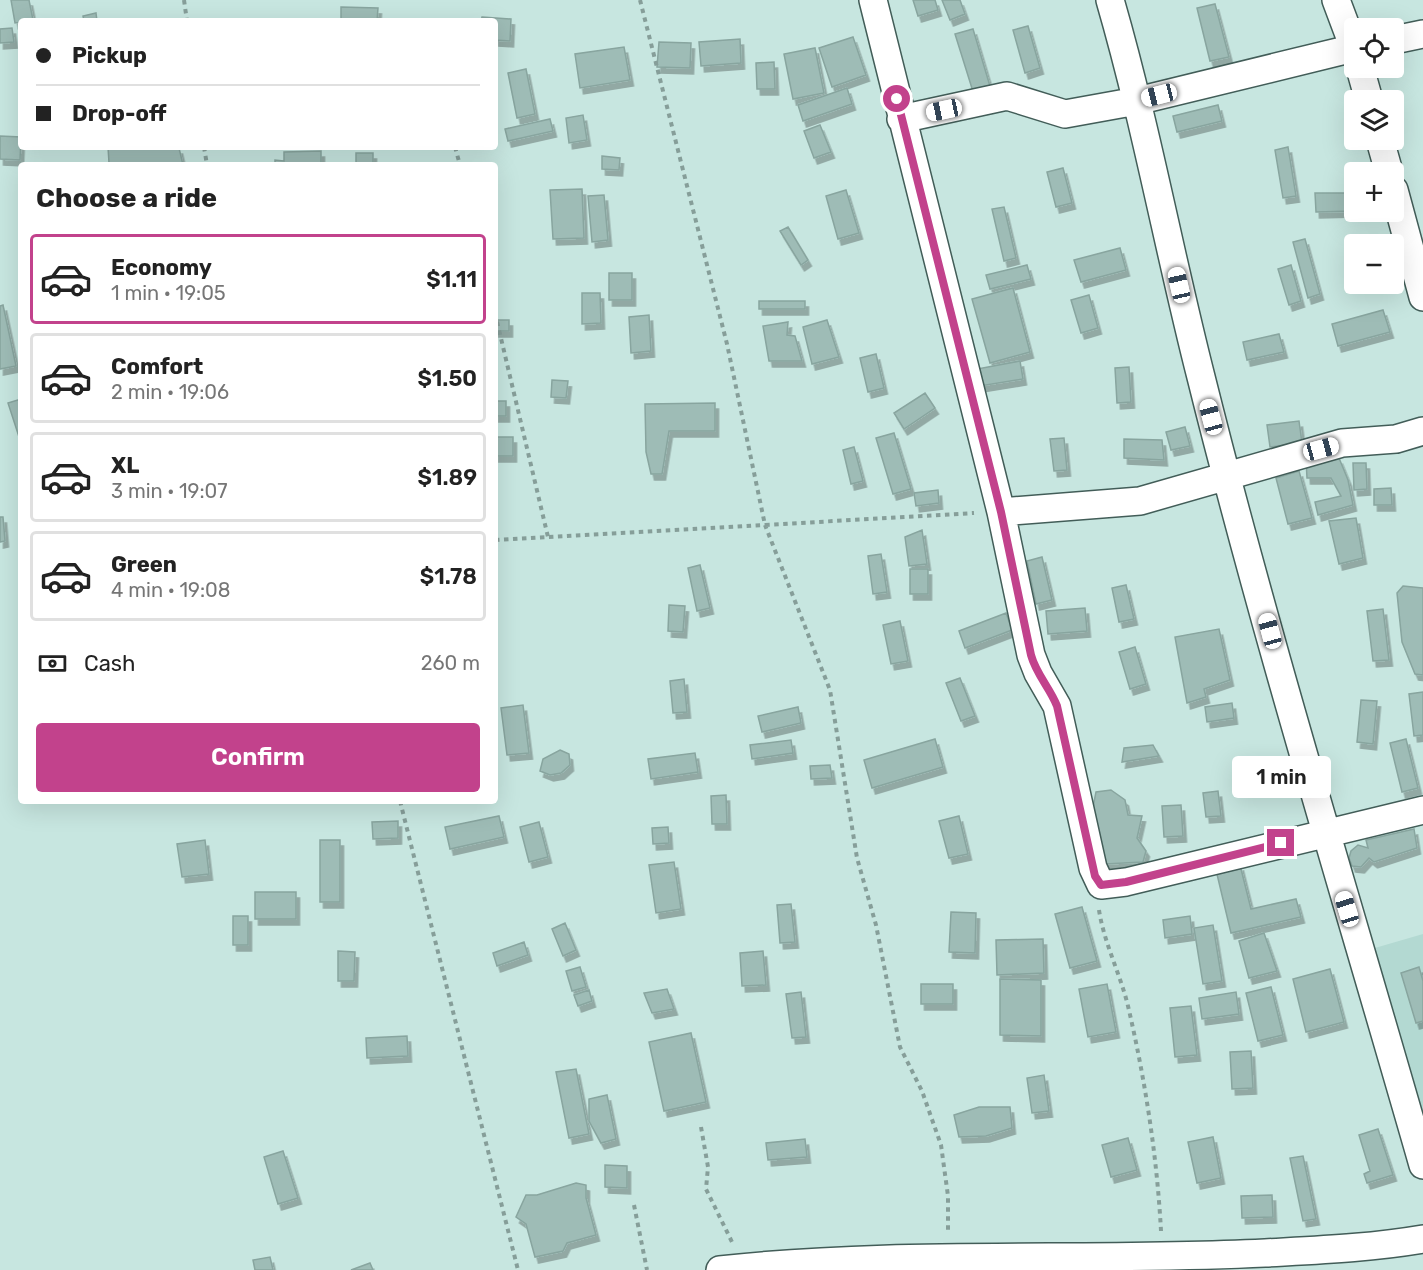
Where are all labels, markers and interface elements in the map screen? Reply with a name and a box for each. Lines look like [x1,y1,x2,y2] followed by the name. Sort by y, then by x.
[1344,18,1404,294] map controls
[1344,18,1404,78] button: locate
[72,42,147,69] text: Pickup
[1139,82,1179,108] car
[883,85,910,112] route start
[1344,90,1404,150] button: layers
[925,97,963,123] car
[72,100,167,127] text: Drop-off
[1344,162,1404,222] button: +
[36,182,217,214] text: Choose a ride
[1344,234,1404,294] button: −
[39,252,93,306] icon: car
[111,254,212,281] text: Economy
[1166,265,1192,305] car
[426,266,477,293] text: $1.11
[111,281,226,305] text: 1 min · 19:05
[39,351,93,405] icon: car
[111,353,203,380] text: Comfort
[417,365,477,392] text: $1.50
[111,380,229,404] text: 2 min · 19:06
[1198,397,1224,437] car
[1301,436,1341,462] car
[39,450,93,504] icon: car
[111,452,139,479] text: XL
[418,464,477,491] text: $1.89
[111,479,228,503] text: 3 min · 19:07
[39,549,93,603] icon: car
[111,551,177,578] text: Green
[420,563,477,590] text: $1.78
[111,578,230,602] text: 4 min · 19:08
[1257,611,1283,651] car
[36,647,69,680] icon: cash
[84,650,135,677] text: Cash
[421,651,480,675] text: 260 m
[36,723,480,792] button: Confirm
[1232,756,1330,798] callout: 1 min
[1256,765,1307,789] text: 1 min
[1267,829,1294,856] route end
[1333,889,1361,929] car

